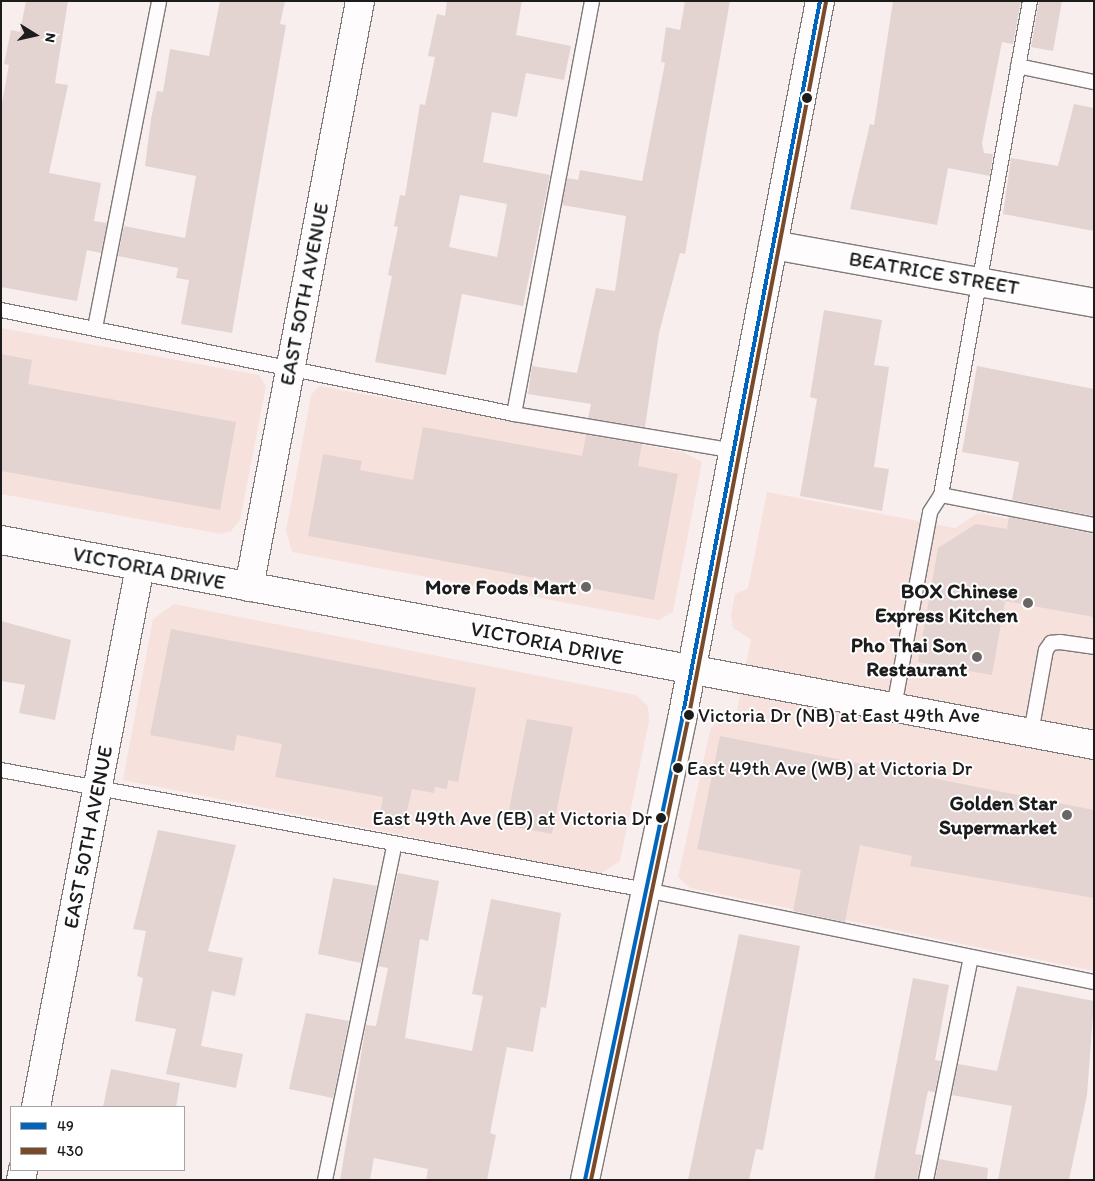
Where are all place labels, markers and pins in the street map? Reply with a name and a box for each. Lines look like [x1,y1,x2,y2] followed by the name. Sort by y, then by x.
[802,93,812,103] unlabelled marker
[425,574,576,600] place label: More Foods Mart
[875,578,1018,628] place label: BOX Chinese Express Kitchen
[580,581,592,593] marker: More Foods Mart
[1022,597,1034,609] marker: BOX Chinese Express Kitchen
[850,632,967,682] place label: Pho Thai Son Restaurant
[971,651,983,663] marker: Pho Thai Son Restaurant
[698,703,980,727] place label: Victoria Dr (NB) at East 49th Ave
[684,710,694,720] marker: Victoria Dr (NB) at East 49th Ave
[687,756,973,780] place label: East 49th Ave (WB) at Victoria Dr
[673,763,683,773] marker: East 49th Ave (WB) at Victoria Dr
[939,790,1057,840] place label: Golden Star Supermarket
[372,806,652,830] place label: East 49th Ave (EB) at Victoria Dr
[1061,809,1073,821] marker: Golden Star Supermarket
[656,813,666,823] marker: East 49th Ave (EB) at Victoria Dr

